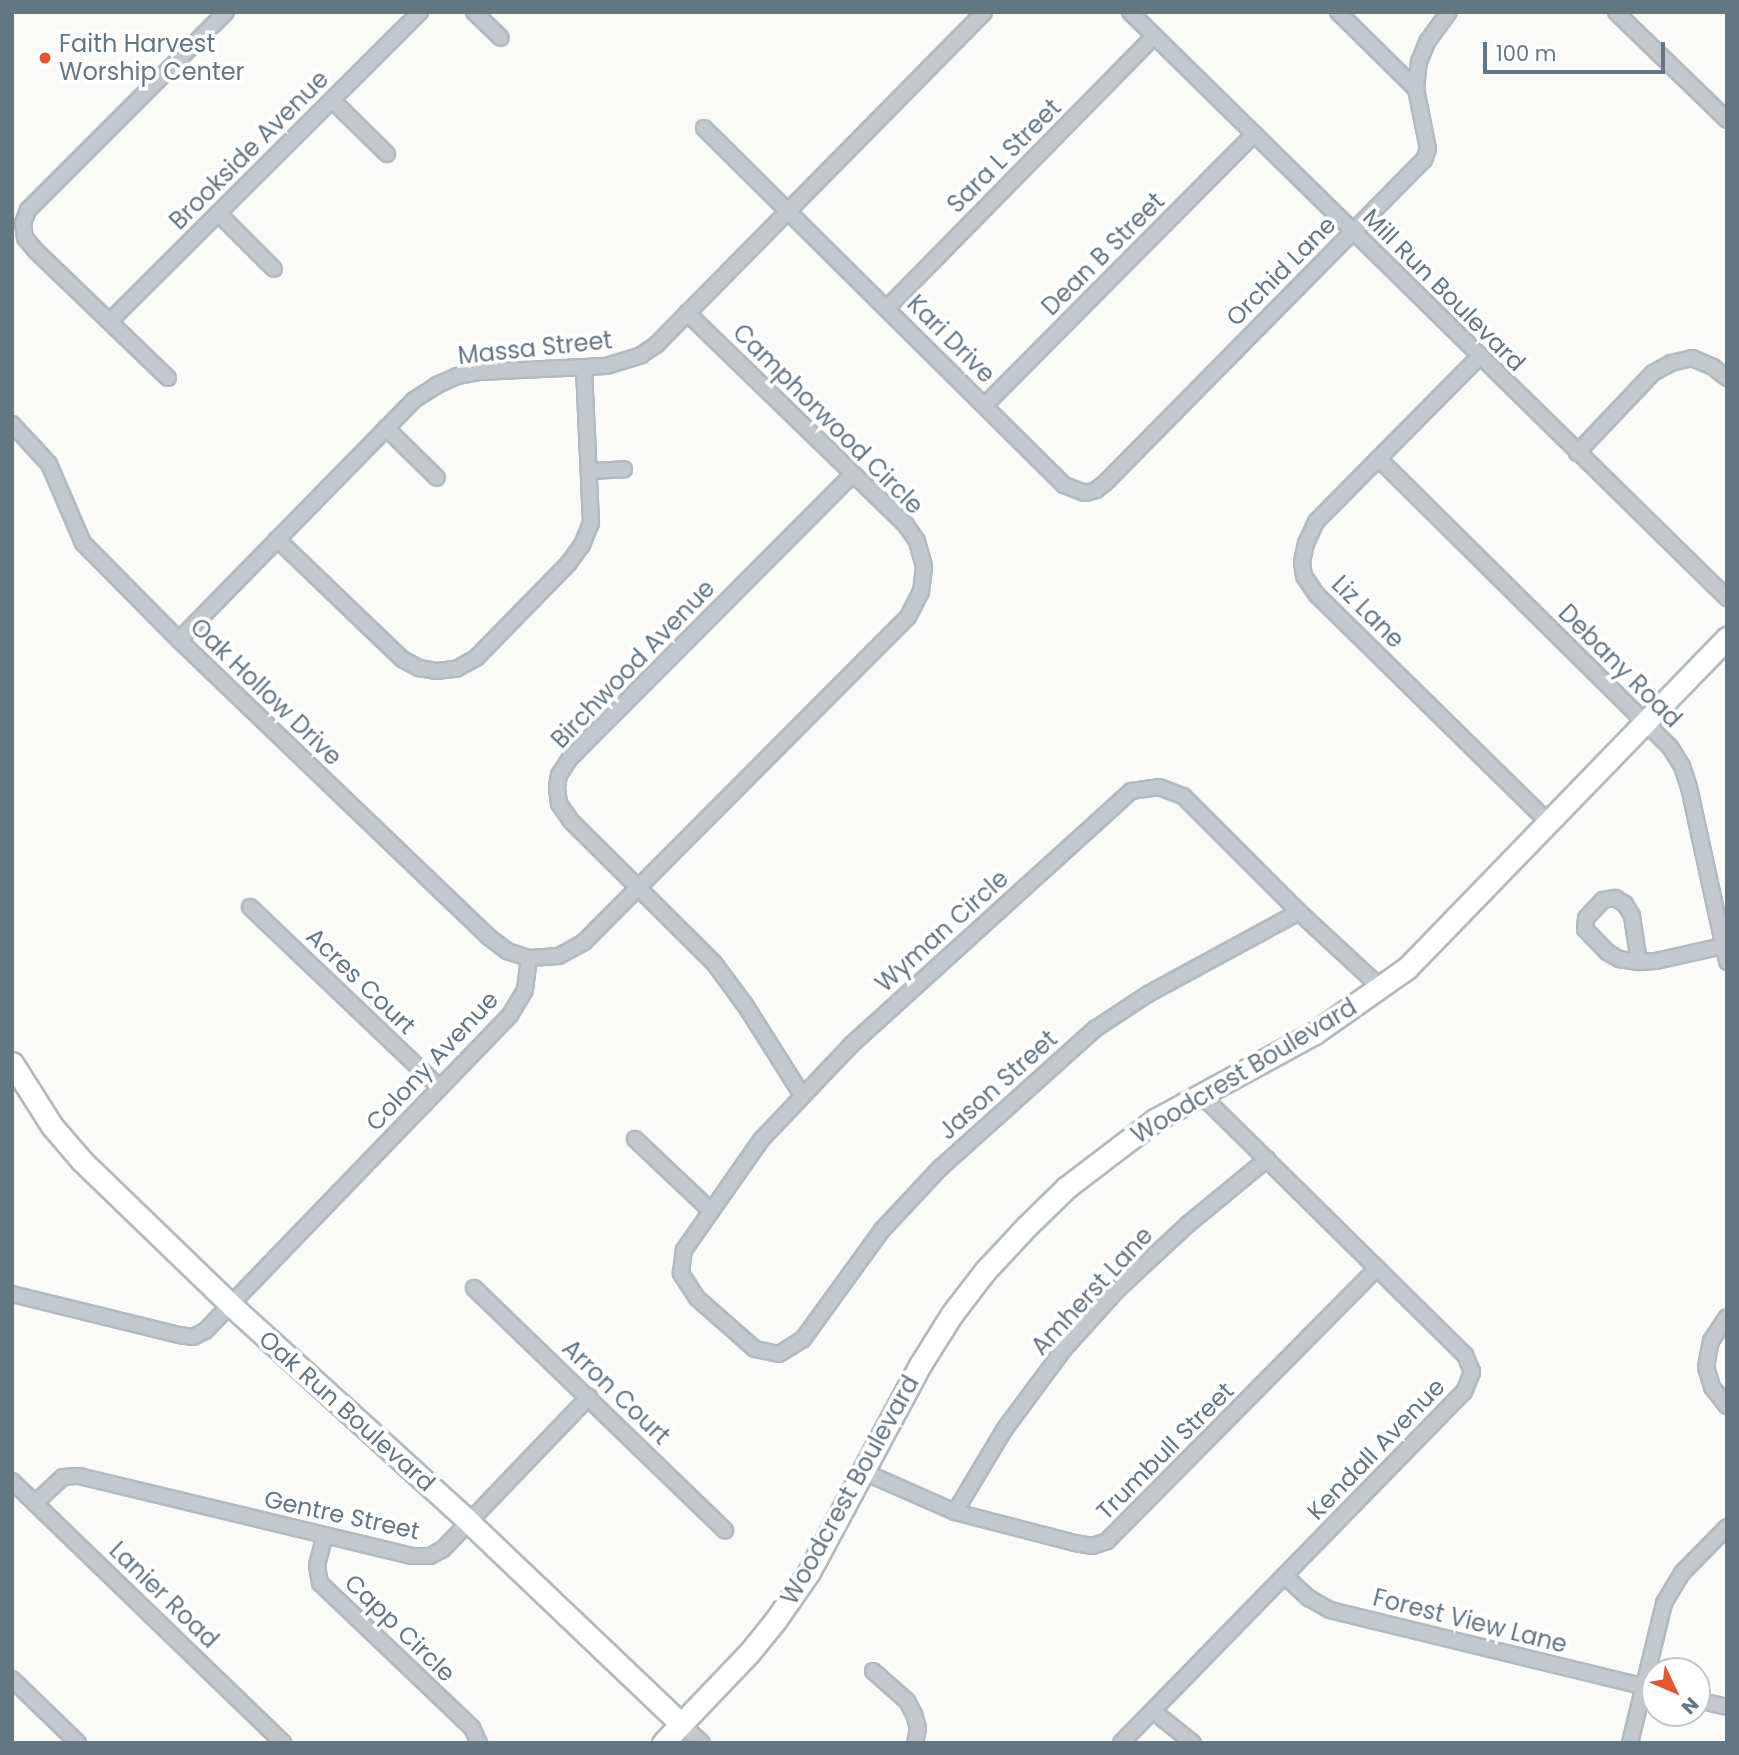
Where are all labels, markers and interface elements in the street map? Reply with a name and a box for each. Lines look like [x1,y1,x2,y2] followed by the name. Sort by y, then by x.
[1487,28,1669,72] scale bar
[59,30,244,86] place label: Faith Harvest Worship Center
[1496,39,1556,68] text: 100 m
[37,50,53,66] marker: Faith Harvest Worship Center
[164,65,334,235] street label: Brookside Avenue
[941,93,1067,219] street label: Sara L Street
[1036,187,1170,321] street label: Dean B Street
[1357,203,1531,377] street label: Mill Run Boulevard
[1220,210,1342,332] street label: Orchid Lane
[901,289,1001,389] street label: Kari Drive
[727,318,929,520] street label: Camphorwood Circle
[456,326,614,370] street label: Massa Street
[1326,570,1410,654] street label: Liz Lane
[545,574,721,754] street label: Birchwood Avenue
[1553,599,1687,733] street label: Debany Road
[184,612,348,772] street label: Oak Hollow Drive
[870,864,1014,998] street label: Wyman Circle
[300,922,422,1040] street label: Acres Court
[360,985,504,1137] street label: Colony Avenue
[1126,992,1362,1150] street label: Woodcrest Boulevard
[933,1024,1063,1146] street label: Jason Street
[1025,1221,1159,1361] street label: Amherst Lane
[253,1324,441,1498] street label: Oak Run Boulevard
[556,1334,676,1450] street label: Arron Court
[775,1370,925,1610] street label: Woodcrest Boulevard
[1301,1372,1451,1526] street label: Kendall Avenue
[1090,1376,1240,1526] street label: Trumbull Street
[262,1484,422,1546] street label: Gentre Street
[103,1536,225,1654] street label: Lanier Road
[339,1568,461,1688] street label: Capp Circle
[1370,1583,1570,1659] street label: Forest View Lane
[1641,1657,1711,1727] north arrow
[1675,1691,1705,1720] text: N

